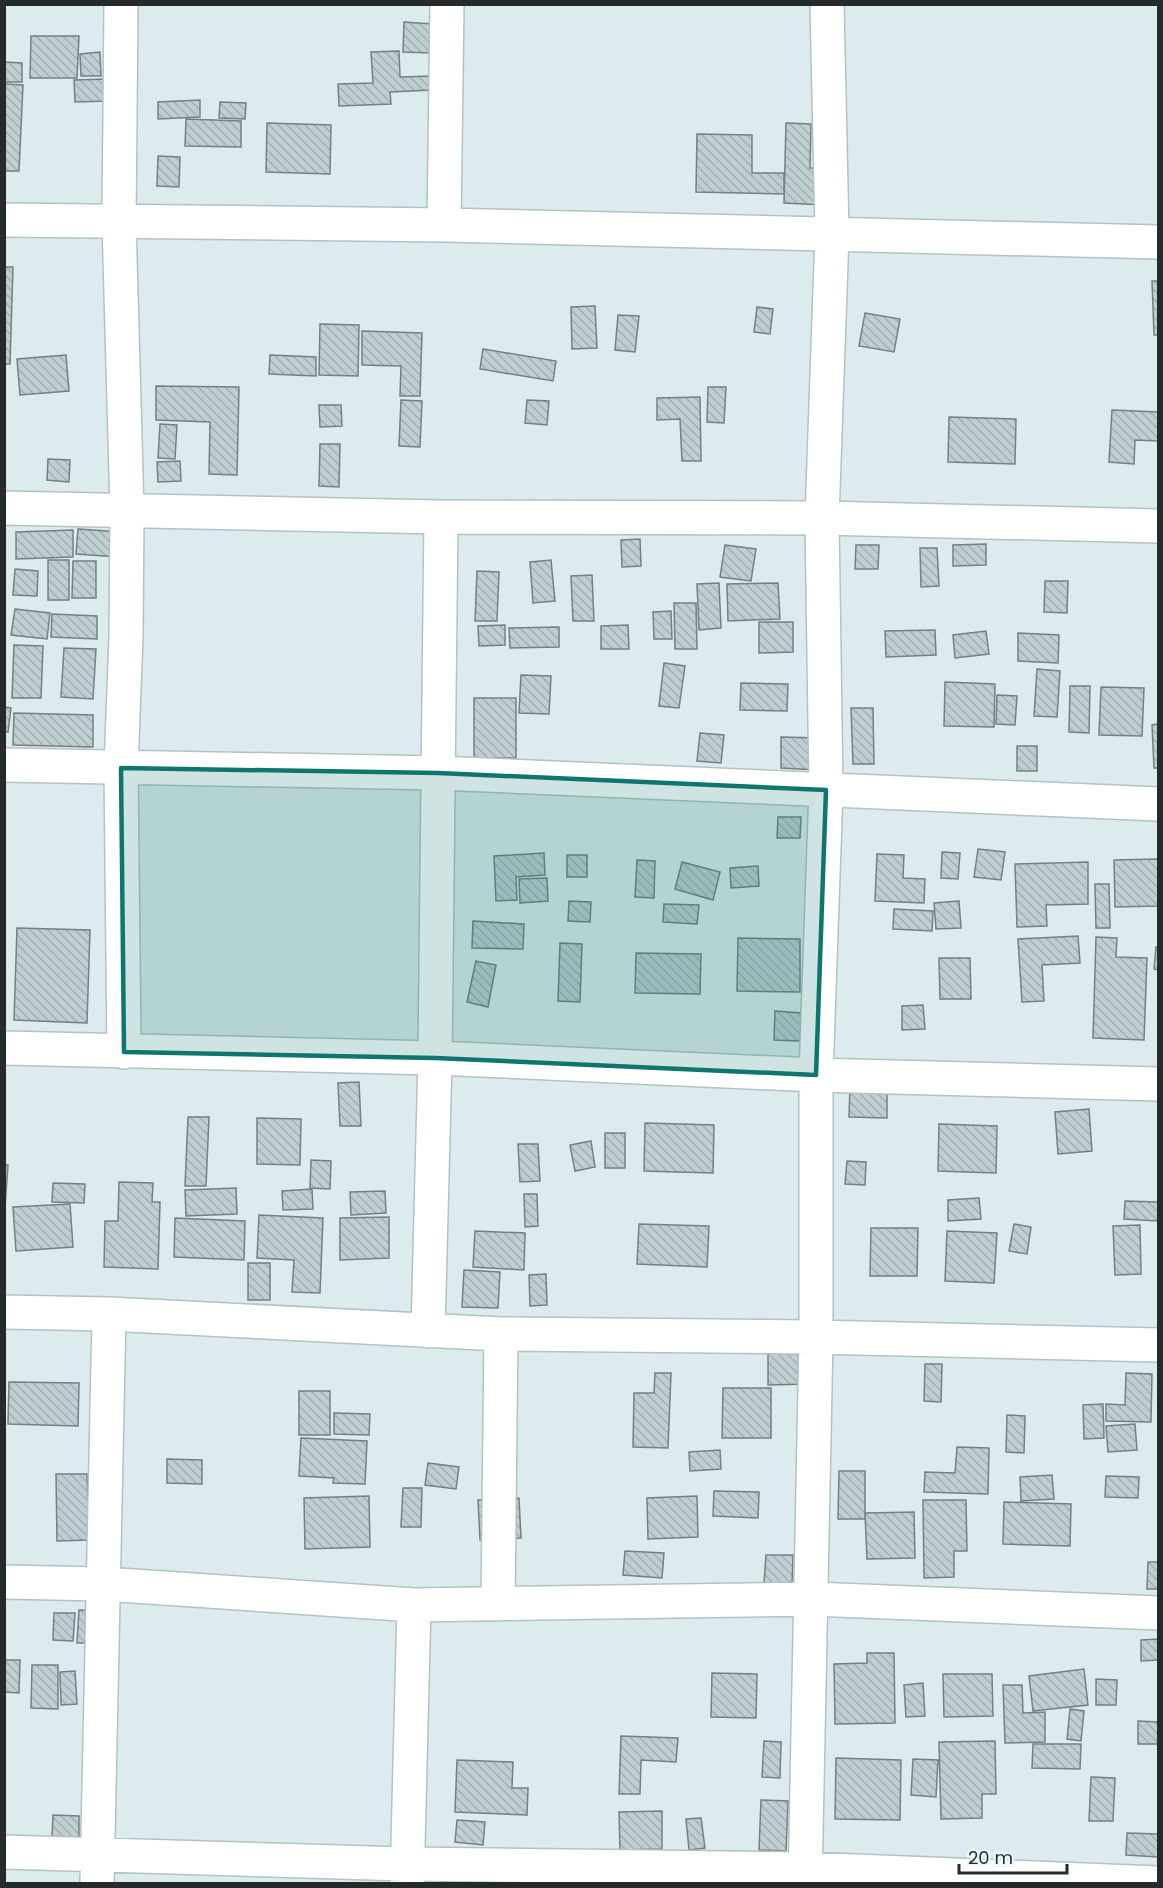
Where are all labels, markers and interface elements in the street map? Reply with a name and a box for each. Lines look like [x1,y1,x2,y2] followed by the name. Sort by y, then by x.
[959,1837,1067,1875] scale bar
[968,1845,1013,1870] text: 20 m

